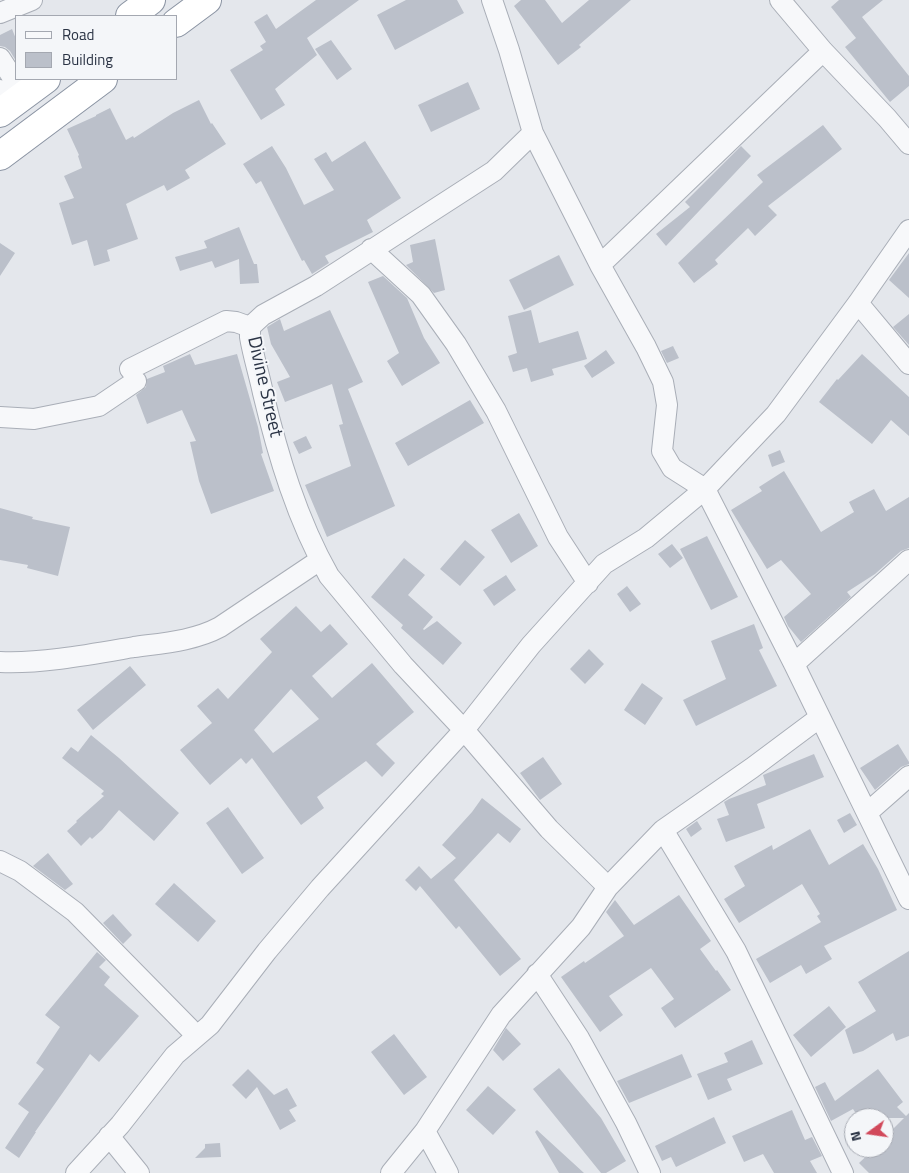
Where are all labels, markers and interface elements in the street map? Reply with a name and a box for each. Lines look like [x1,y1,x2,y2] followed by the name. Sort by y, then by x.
[15,15,178,80] legend
[62,23,94,46] text: Road
[62,48,113,71] text: Building
[241,334,287,440] street label: Divine Street
[844,1108,894,1158] north arrow
[844,1129,866,1144] text: N

